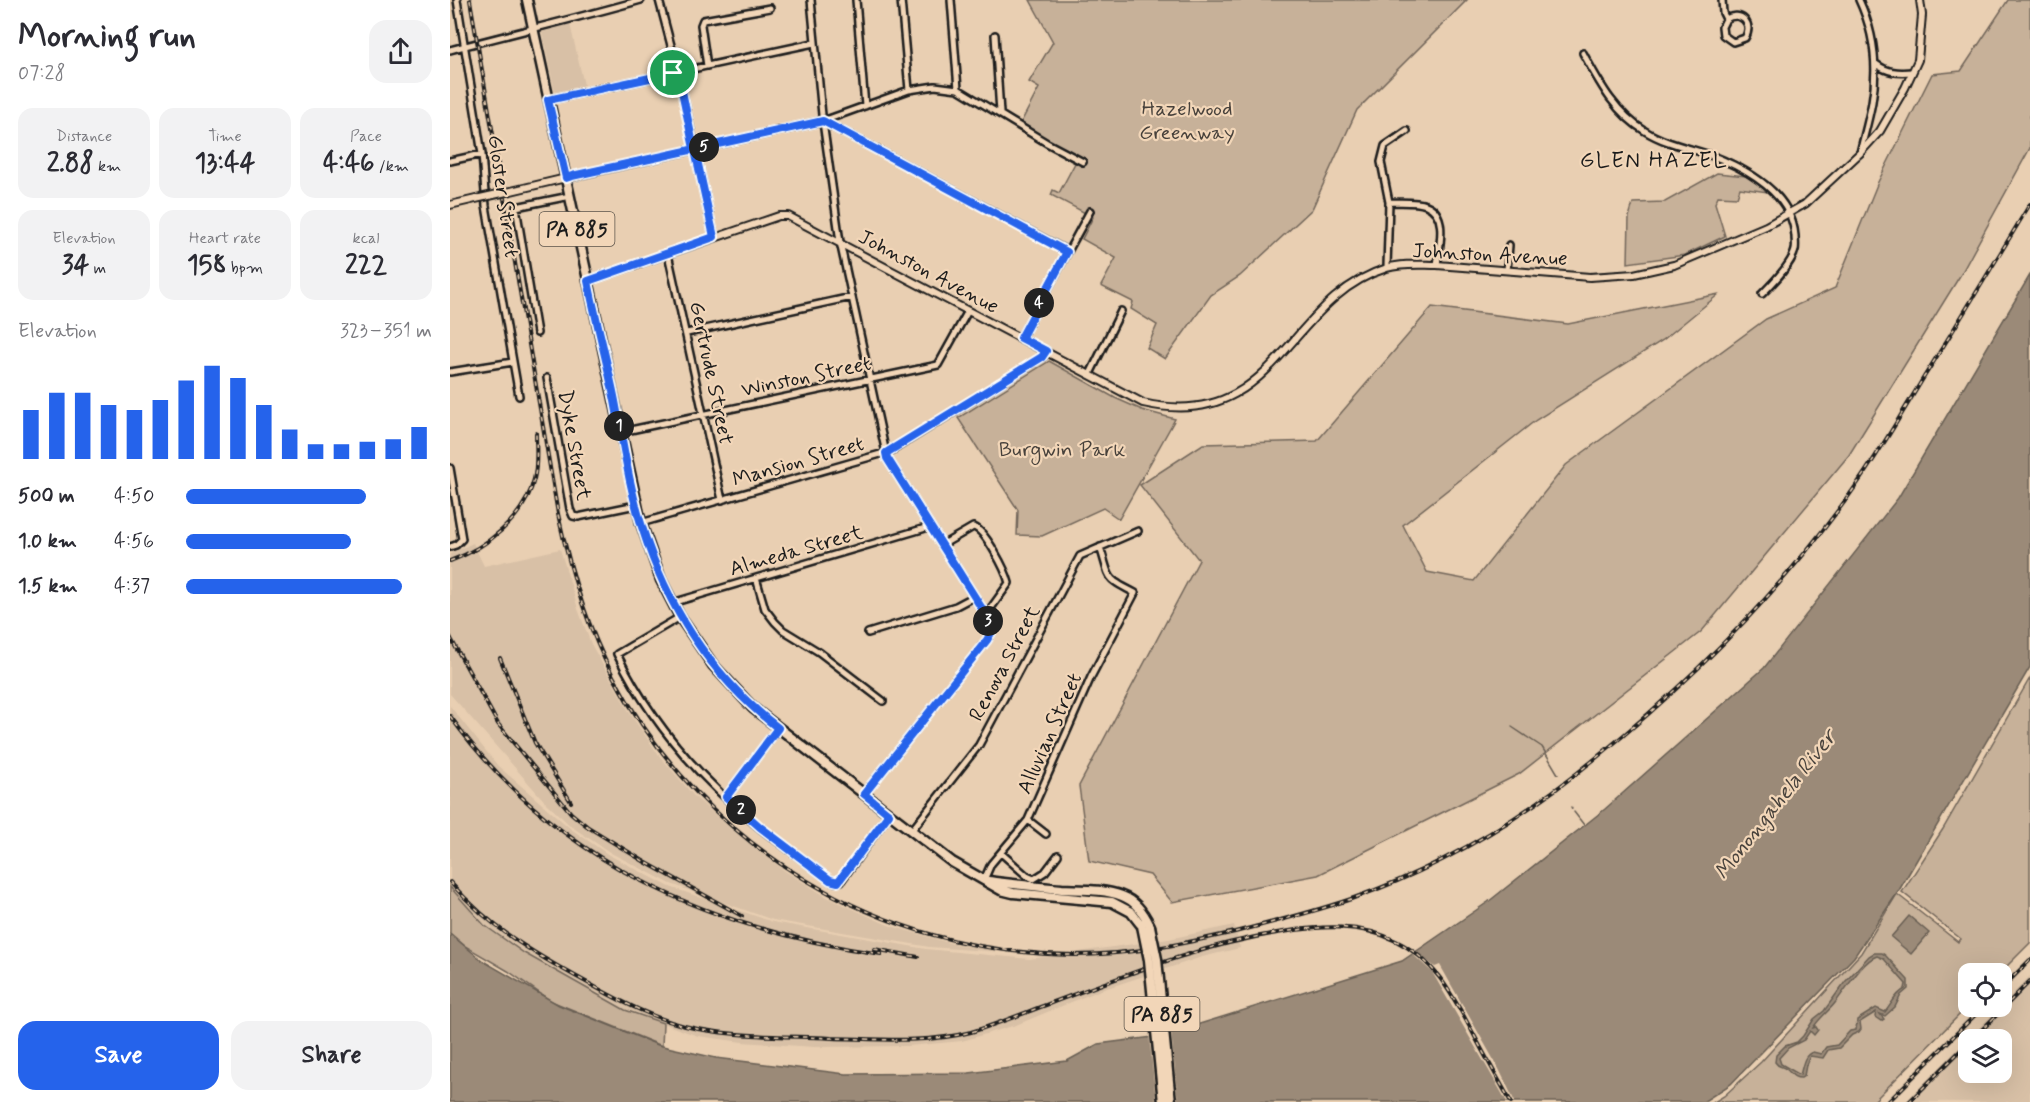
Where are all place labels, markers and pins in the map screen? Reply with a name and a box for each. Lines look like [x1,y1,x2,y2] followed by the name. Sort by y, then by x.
[647,47,698,98] pin
[689,132,719,162] pin: 5
[1024,288,1054,318] pin: 4
[604,411,634,441] pin: 1
[973,606,1003,636] pin: 3
[726,795,756,825] pin: 2

